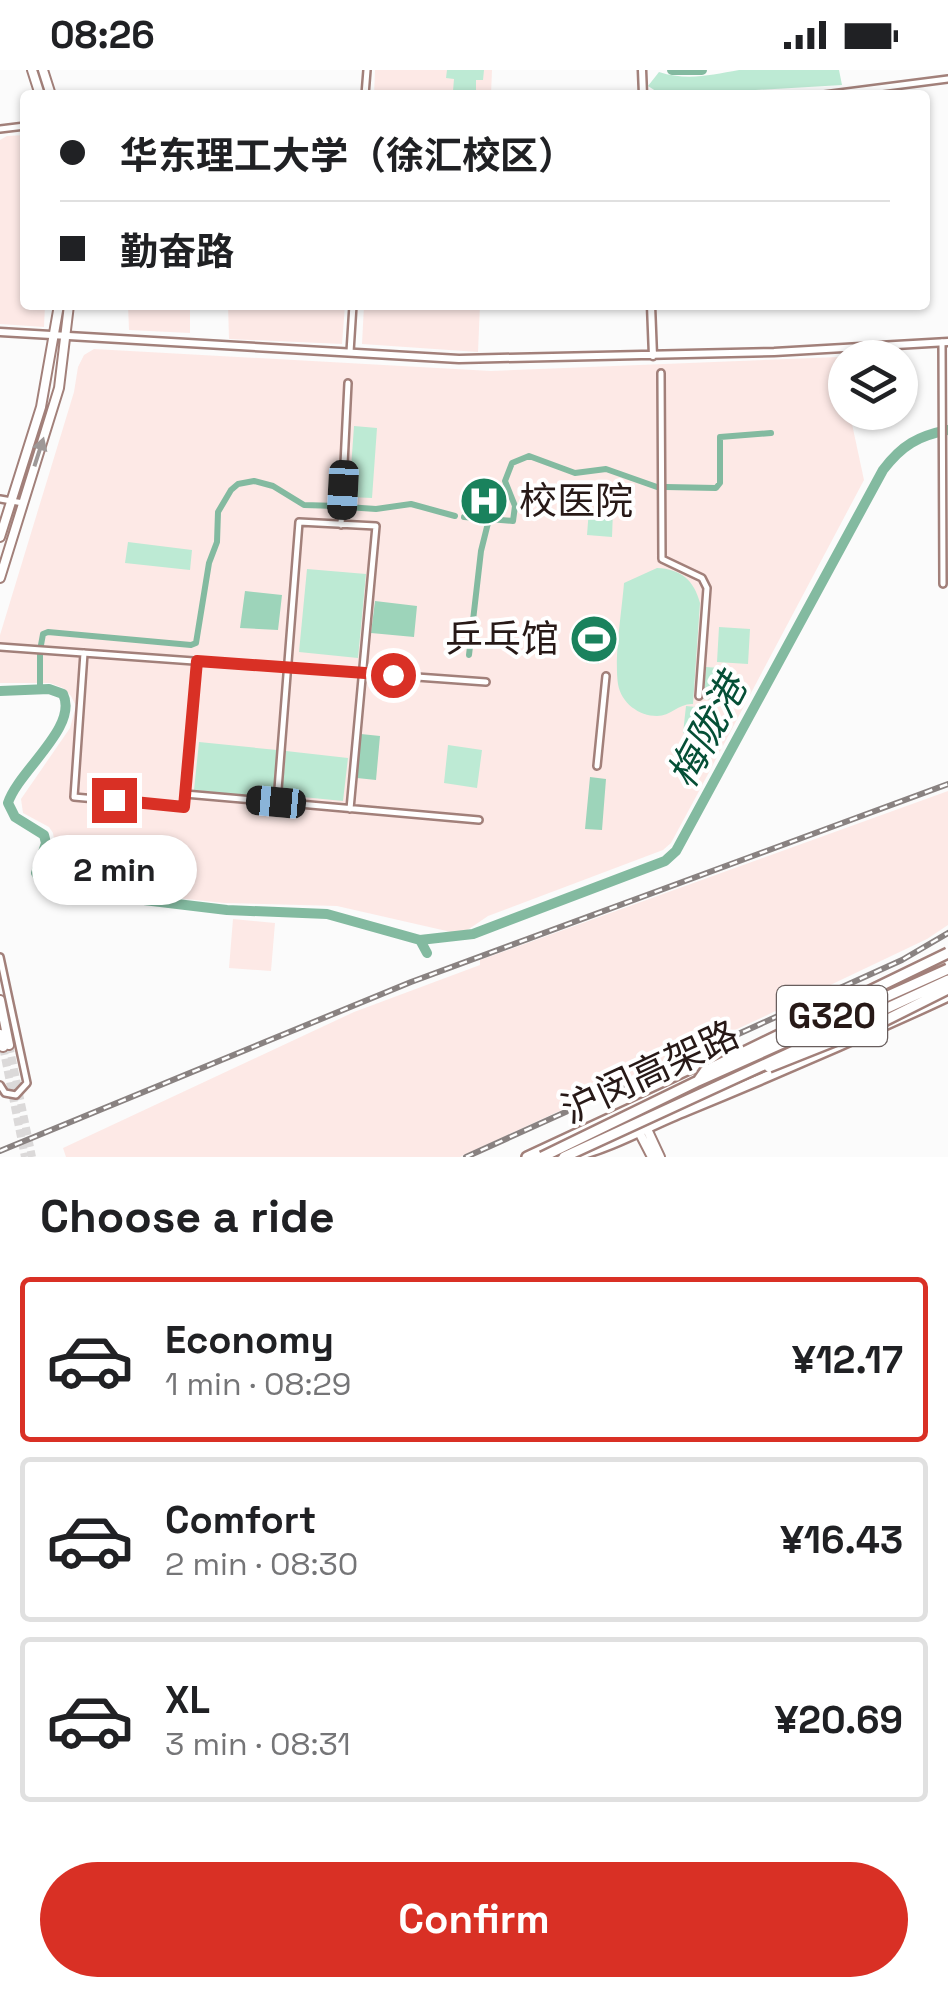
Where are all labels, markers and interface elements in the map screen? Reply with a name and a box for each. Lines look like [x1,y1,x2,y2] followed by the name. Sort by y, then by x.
[50,11,155,59] text: 08:26
[120,132,576,180] text: 华东理工大学（徐汇校区）
[120,228,234,276] text: 勤奋路
[828,340,918,430] map controls
[828,340,918,430] button: layers
[33,437,48,467] one-way arrow
[326,459,360,521] car
[458,475,510,527] hospital icon: 校医院
[519,477,633,525] place label: 校医院
[568,613,620,665] sports icon: 乒乓馆
[445,615,559,663] place label: 乒乓馆
[371,653,416,698] route start
[657,662,760,796] water label: 梅陇港
[92,778,137,823] route end
[245,784,307,820] car
[32,835,196,905] callout: 2 min
[73,850,156,890] text: 2 min
[777,986,887,1046] road number: G320
[554,1010,746,1134] street label: 沪闵高架路
[40,1188,335,1245] text: Choose a ride
[45,1315,135,1405] icon: car
[165,1316,334,1364] text: Economy
[792,1336,903,1384] text: ¥12.17
[165,1364,351,1404] text: 1 min · 08:29
[45,1495,135,1585] icon: car
[165,1496,316,1544] text: Comfort
[780,1516,903,1564] text: ¥16.43
[165,1544,358,1584] text: 2 min · 08:30
[45,1675,135,1765] icon: car
[165,1676,210,1724] text: XL
[775,1696,903,1744] text: ¥20.69
[165,1724,351,1764] text: 3 min · 08:31
[40,1862,908,1977] button: Confirm

